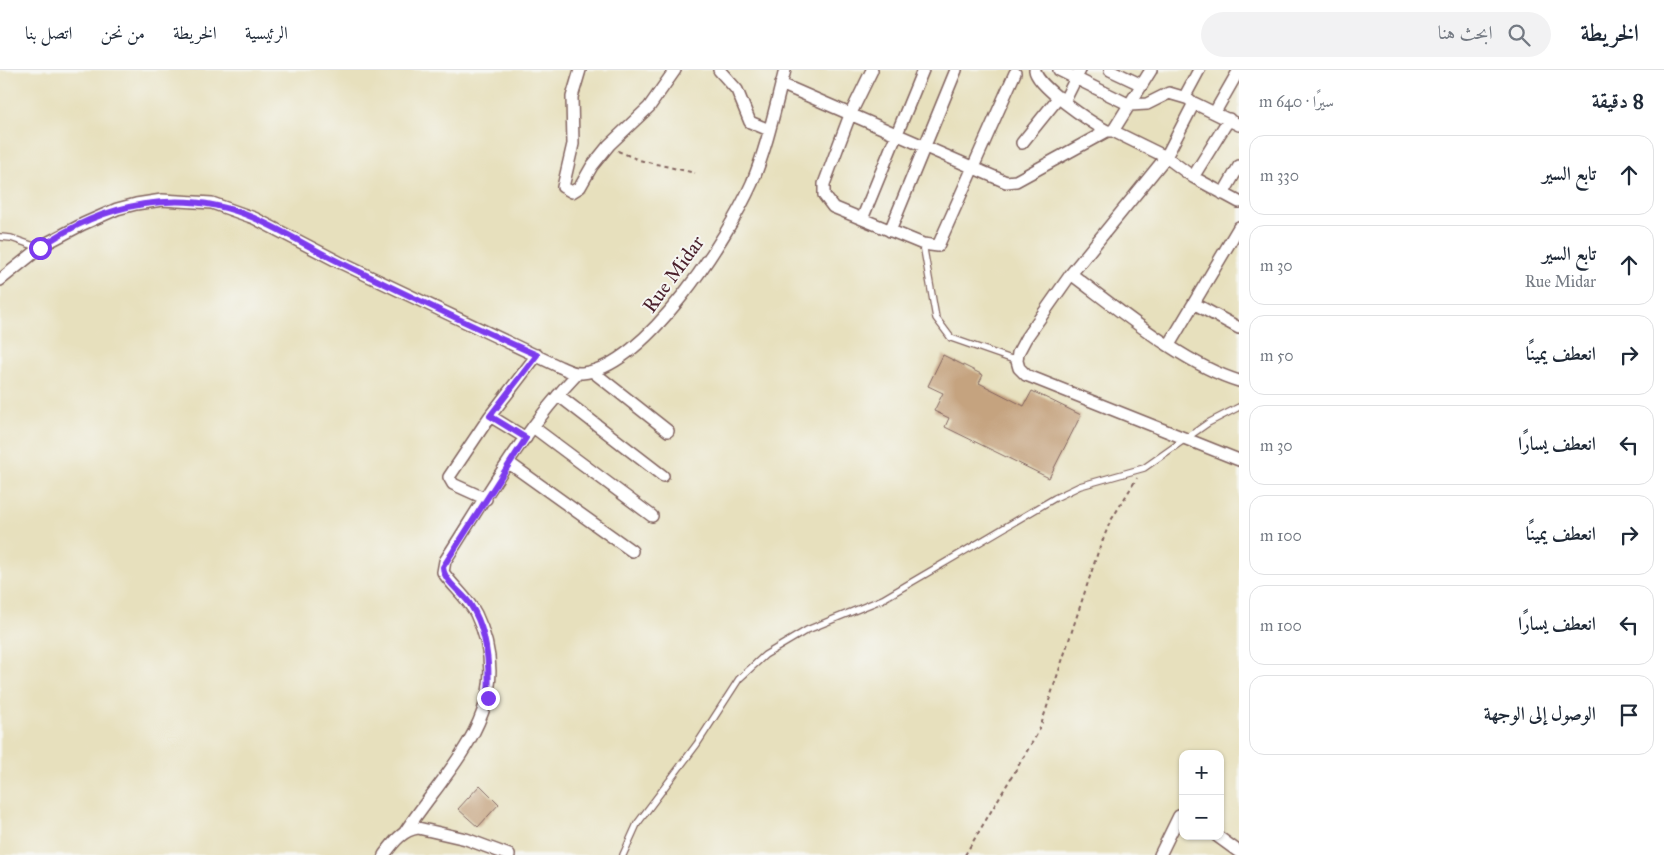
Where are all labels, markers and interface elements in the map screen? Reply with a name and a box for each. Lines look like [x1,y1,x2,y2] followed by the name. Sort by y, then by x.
[1201,12,1551,57] search box
[1581,18,1639,48] text: الخريطة
[1438,21,1493,44] text: ابحث هنا
[1505,21,1533,49] icon: search
[25,22,72,44] text: اتصل بنا
[100,22,145,44] text: من نحن
[173,22,217,44] text: الخريطة
[245,22,288,44] text: الرئيسية
[1592,88,1644,114] text: 8 دقيقة
[1259,92,1334,111] text: سيرًا · 640 m
[1615,161,1643,189] icon: ahead
[1542,162,1596,185] text: تابع السير
[1260,166,1299,185] text: 330 m
[637,230,709,317] street label: Rue Midar
[29,237,52,260] route start
[1542,242,1596,265] text: تابع السير
[1615,251,1643,279] icon: ahead
[1260,256,1293,275] text: 30 m
[1525,272,1596,291] text: Rue Midar
[1615,341,1643,369] icon: right
[1526,342,1596,365] text: انعطف يمينًا
[1260,346,1294,365] text: 50 m
[1615,431,1643,459] icon: left
[1518,432,1596,455] text: انعطف يسارًا
[1260,436,1293,455] text: 30 m
[1615,521,1643,549] icon: right
[1526,522,1596,545] text: انعطف يمينًا
[1260,526,1302,545] text: 100 m
[1615,611,1643,639] icon: left
[1518,612,1596,635] text: انعطف يسارًا
[1260,616,1302,635] text: 100 m
[477,687,500,710] route end
[1615,701,1643,729] icon: arrive
[1484,702,1596,725] text: الوصول إلى الوجهة
[1179,750,1224,840] map controls
[1179,750,1224,795] button: +
[1179,795,1224,840] button: −

